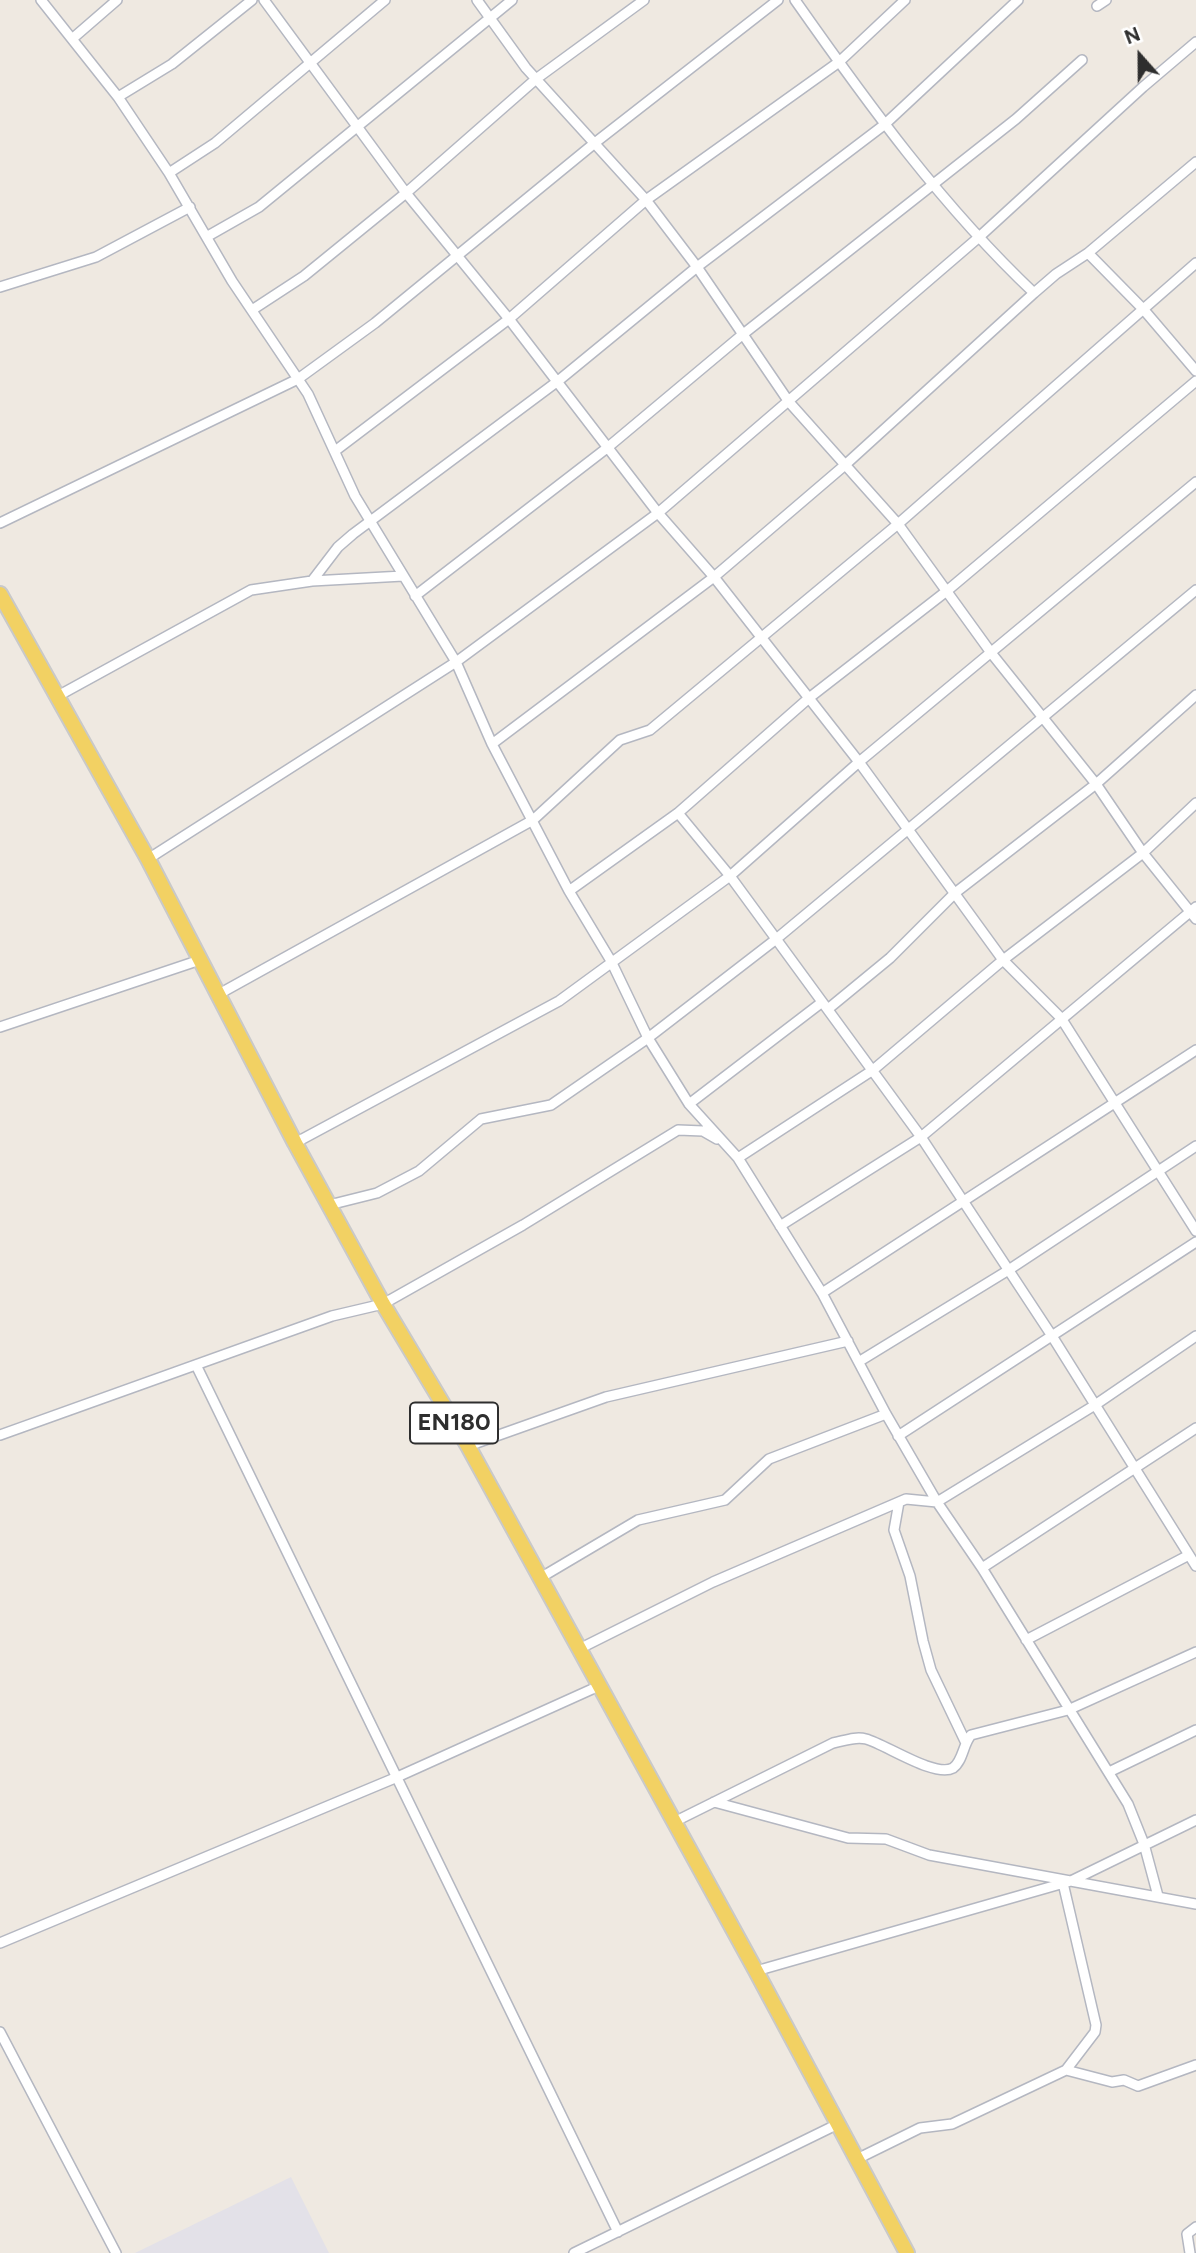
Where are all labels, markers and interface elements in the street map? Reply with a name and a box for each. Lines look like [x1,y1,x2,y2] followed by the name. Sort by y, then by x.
[1105,21,1175,91] north arrow
[1121,23,1143,49] text: N
[410,1402,498,1443] road number: EN180

